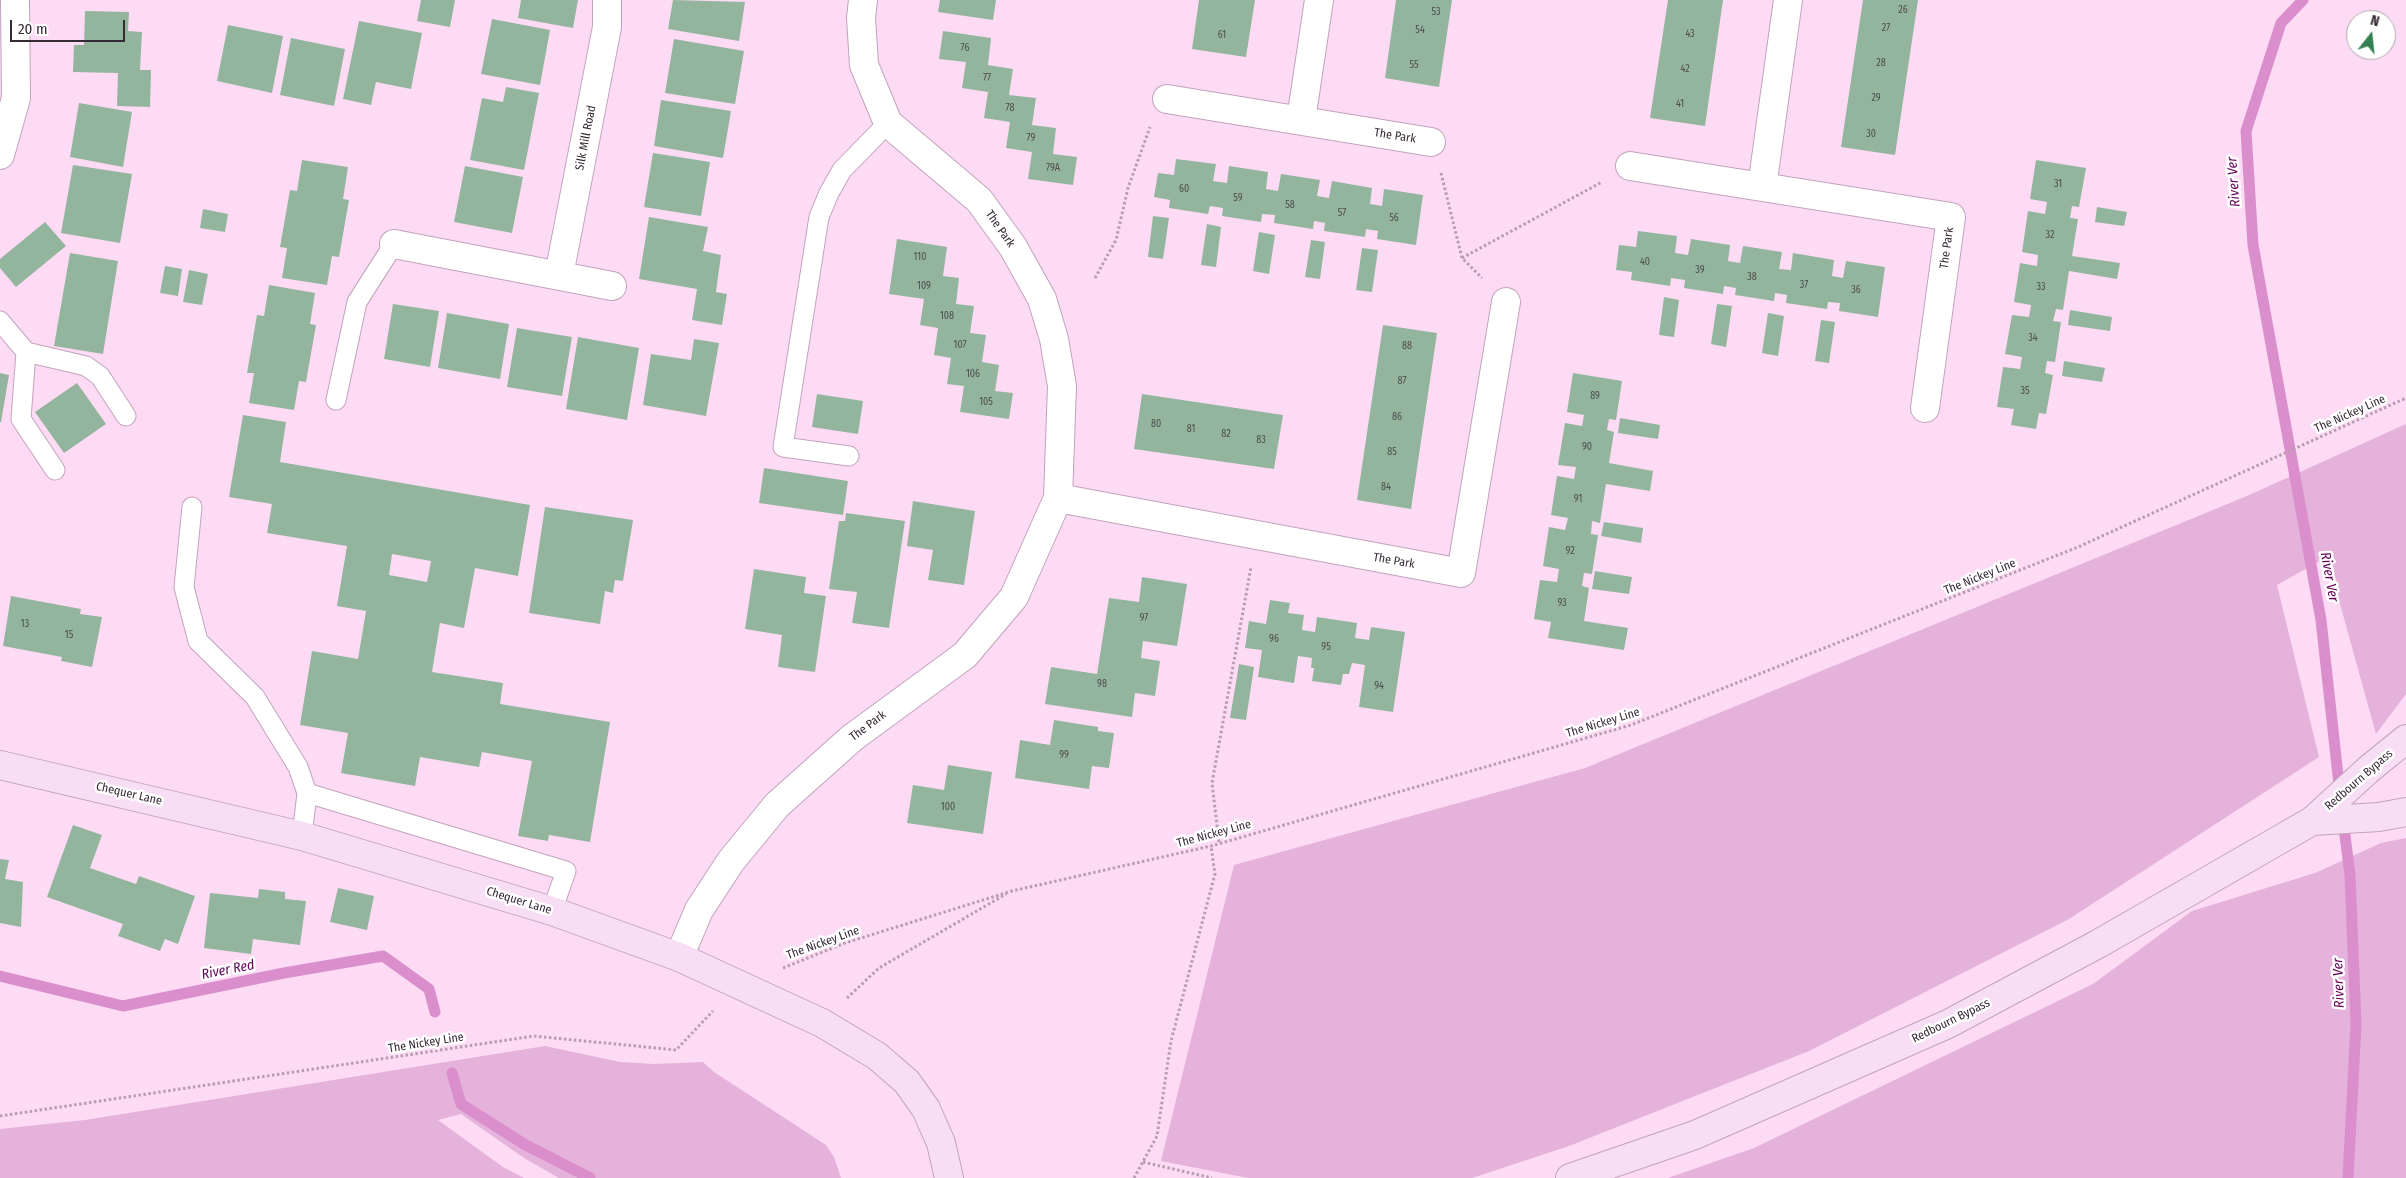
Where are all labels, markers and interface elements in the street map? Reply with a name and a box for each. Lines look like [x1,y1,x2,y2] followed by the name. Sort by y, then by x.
[1898,4,1908,16] house number: 26
[1431,6,1441,18] house number: 53
[12,10,128,42] scale bar
[2346,10,2396,60] north arrow
[2369,12,2381,30] text: N
[18,20,48,38] text: 20 m
[1882,22,1890,34] house number: 27
[1415,24,1425,36] house number: 54
[1685,28,1695,40] house number: 43
[1218,29,1226,41] house number: 61
[961,42,969,54] house number: 76
[1876,57,1886,69] house number: 28
[1409,59,1419,71] house number: 55
[1680,63,1690,75] house number: 42
[983,72,991,84] house number: 77
[1871,92,1881,104] house number: 29
[1676,98,1684,110] house number: 41
[1006,102,1014,114] house number: 78
[573,104,599,172] street label: Silk Mill Road
[1373,126,1417,146] street label: The Park
[1866,128,1876,140] house number: 30
[1027,132,1035,144] house number: 79
[2224,156,2244,208] water label: River Ver
[1046,162,1060,174] house number: 79A
[2054,178,2062,190] house number: 31
[1179,183,1189,195] house number: 60
[1233,192,1243,204] house number: 59
[1285,199,1295,211] house number: 58
[1338,207,1346,219] house number: 57
[982,208,1018,250] street label: The Park
[1389,212,1399,224] house number: 56
[1937,226,1957,270] street label: The Park
[2046,229,2054,241] house number: 32
[914,251,926,263] house number: 110
[1640,256,1650,268] house number: 40
[1695,264,1705,276] house number: 39
[1747,271,1757,283] house number: 38
[1800,279,1808,291] house number: 37
[917,280,931,292] house number: 109
[2036,281,2046,293] house number: 33
[1851,284,1861,296] house number: 36
[940,310,954,322] house number: 108
[2028,332,2038,344] house number: 34
[954,339,966,351] house number: 107
[1402,340,1412,352] house number: 88
[966,368,980,380] house number: 106
[1398,375,1406,387] house number: 87
[2020,385,2030,397] house number: 35
[1590,390,1600,402] house number: 89
[2312,392,2388,436] street label: The Nickey Line
[979,396,993,408] house number: 105
[1392,411,1402,423] house number: 86
[1151,418,1161,430] house number: 80
[1187,423,1195,435] house number: 81
[1221,428,1231,440] house number: 82
[1256,434,1266,446] house number: 83
[1582,441,1592,453] house number: 90
[1387,446,1397,458] house number: 85
[1381,481,1391,493] house number: 84
[1574,493,1582,505] house number: 91
[1565,545,1575,557] house number: 92
[1372,550,1416,572] street label: The Park
[2316,551,2342,603] water label: River Ver
[1942,556,2018,598] street label: The Nickey Line
[1557,597,1567,609] house number: 93
[1140,612,1148,624] house number: 97
[21,618,29,630] house number: 13
[65,629,73,641] house number: 15
[1269,633,1279,645] house number: 96
[1321,641,1331,653] house number: 95
[1097,678,1107,690] house number: 98
[1374,680,1384,692] house number: 94
[1564,705,1642,741] street label: The Nickey Line
[847,708,889,744] street label: The Park
[2322,747,2396,813] street label: Redbourn Bypass
[1059,749,1069,761] house number: 99
[95,779,163,809] street label: Chequer Lane
[941,801,955,813] house number: 100
[1175,817,1253,851] street label: The Nickey Line
[485,884,553,918] street label: Chequer Lane
[785,923,861,963] street label: The Nickey Line
[200,957,256,983] water label: River Red
[2330,958,2348,1008] water label: River Ver
[1910,996,1992,1046] street label: Redbourn Bypass
[387,1030,465,1056] street label: The Nickey Line

